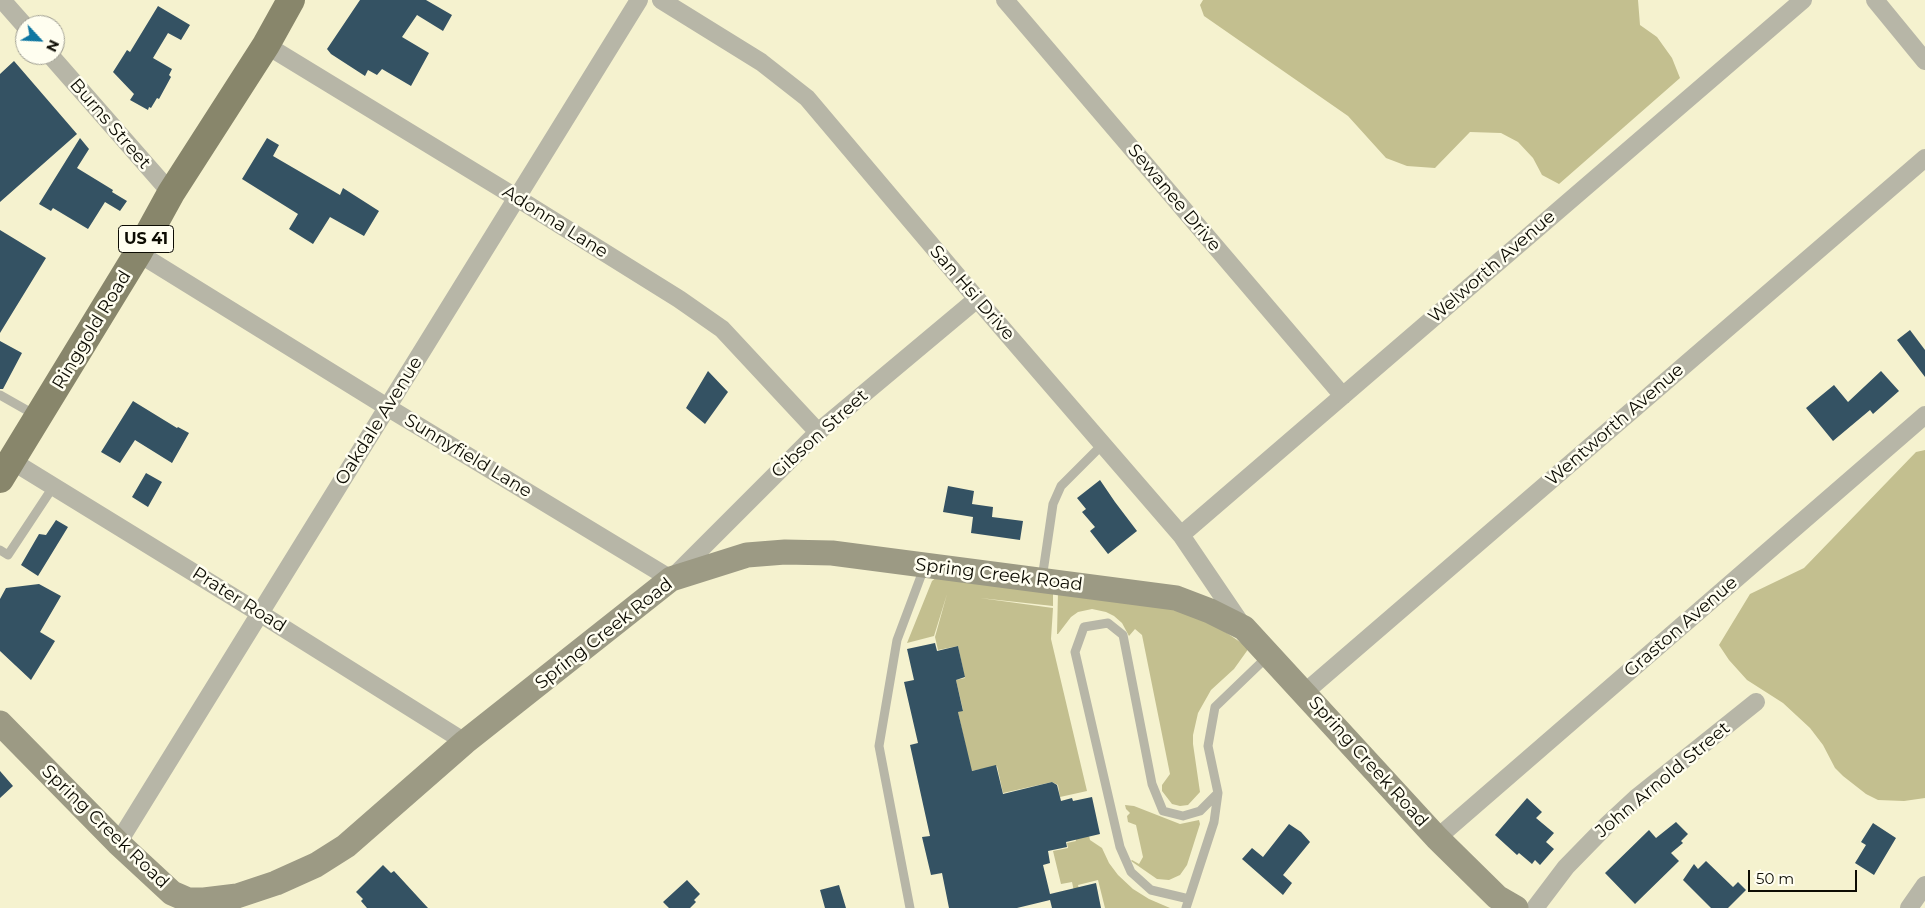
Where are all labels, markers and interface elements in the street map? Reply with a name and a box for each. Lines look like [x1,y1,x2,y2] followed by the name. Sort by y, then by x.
[15,15,65,65] north arrow
[42,37,63,55] text: N
[65,74,155,174] street label: Burns Street
[1123,140,1225,256] street label: Sewanee Drive
[498,181,612,263] street label: Adonna Lane
[1424,206,1560,328] street label: Welworth Avenue
[118,225,174,252] road number: US 41
[925,241,1019,345] street label: San Hsi Drive
[48,267,136,393] street label: Ringgold Road
[331,353,427,489] street label: Oakdale Avenue
[1542,359,1688,491] street label: Wentworth Avenue
[767,385,873,483] street label: Gibson Street
[400,409,536,503] street label: Sunnyfield Lane
[914,554,1084,596] street label: Spring Creek Road
[188,563,290,637] street label: Prater Road
[1620,572,1742,682] street label: Graston Avenue
[531,574,677,694] street label: Spring Creek Road
[1304,692,1432,832] street label: Spring Creek Road
[1591,717,1735,843] street label: John Arnold Street
[37,761,173,893] street label: Spring Creek Road
[1750,860,1859,892] scale bar
[1756,869,1794,888] text: 50 m

